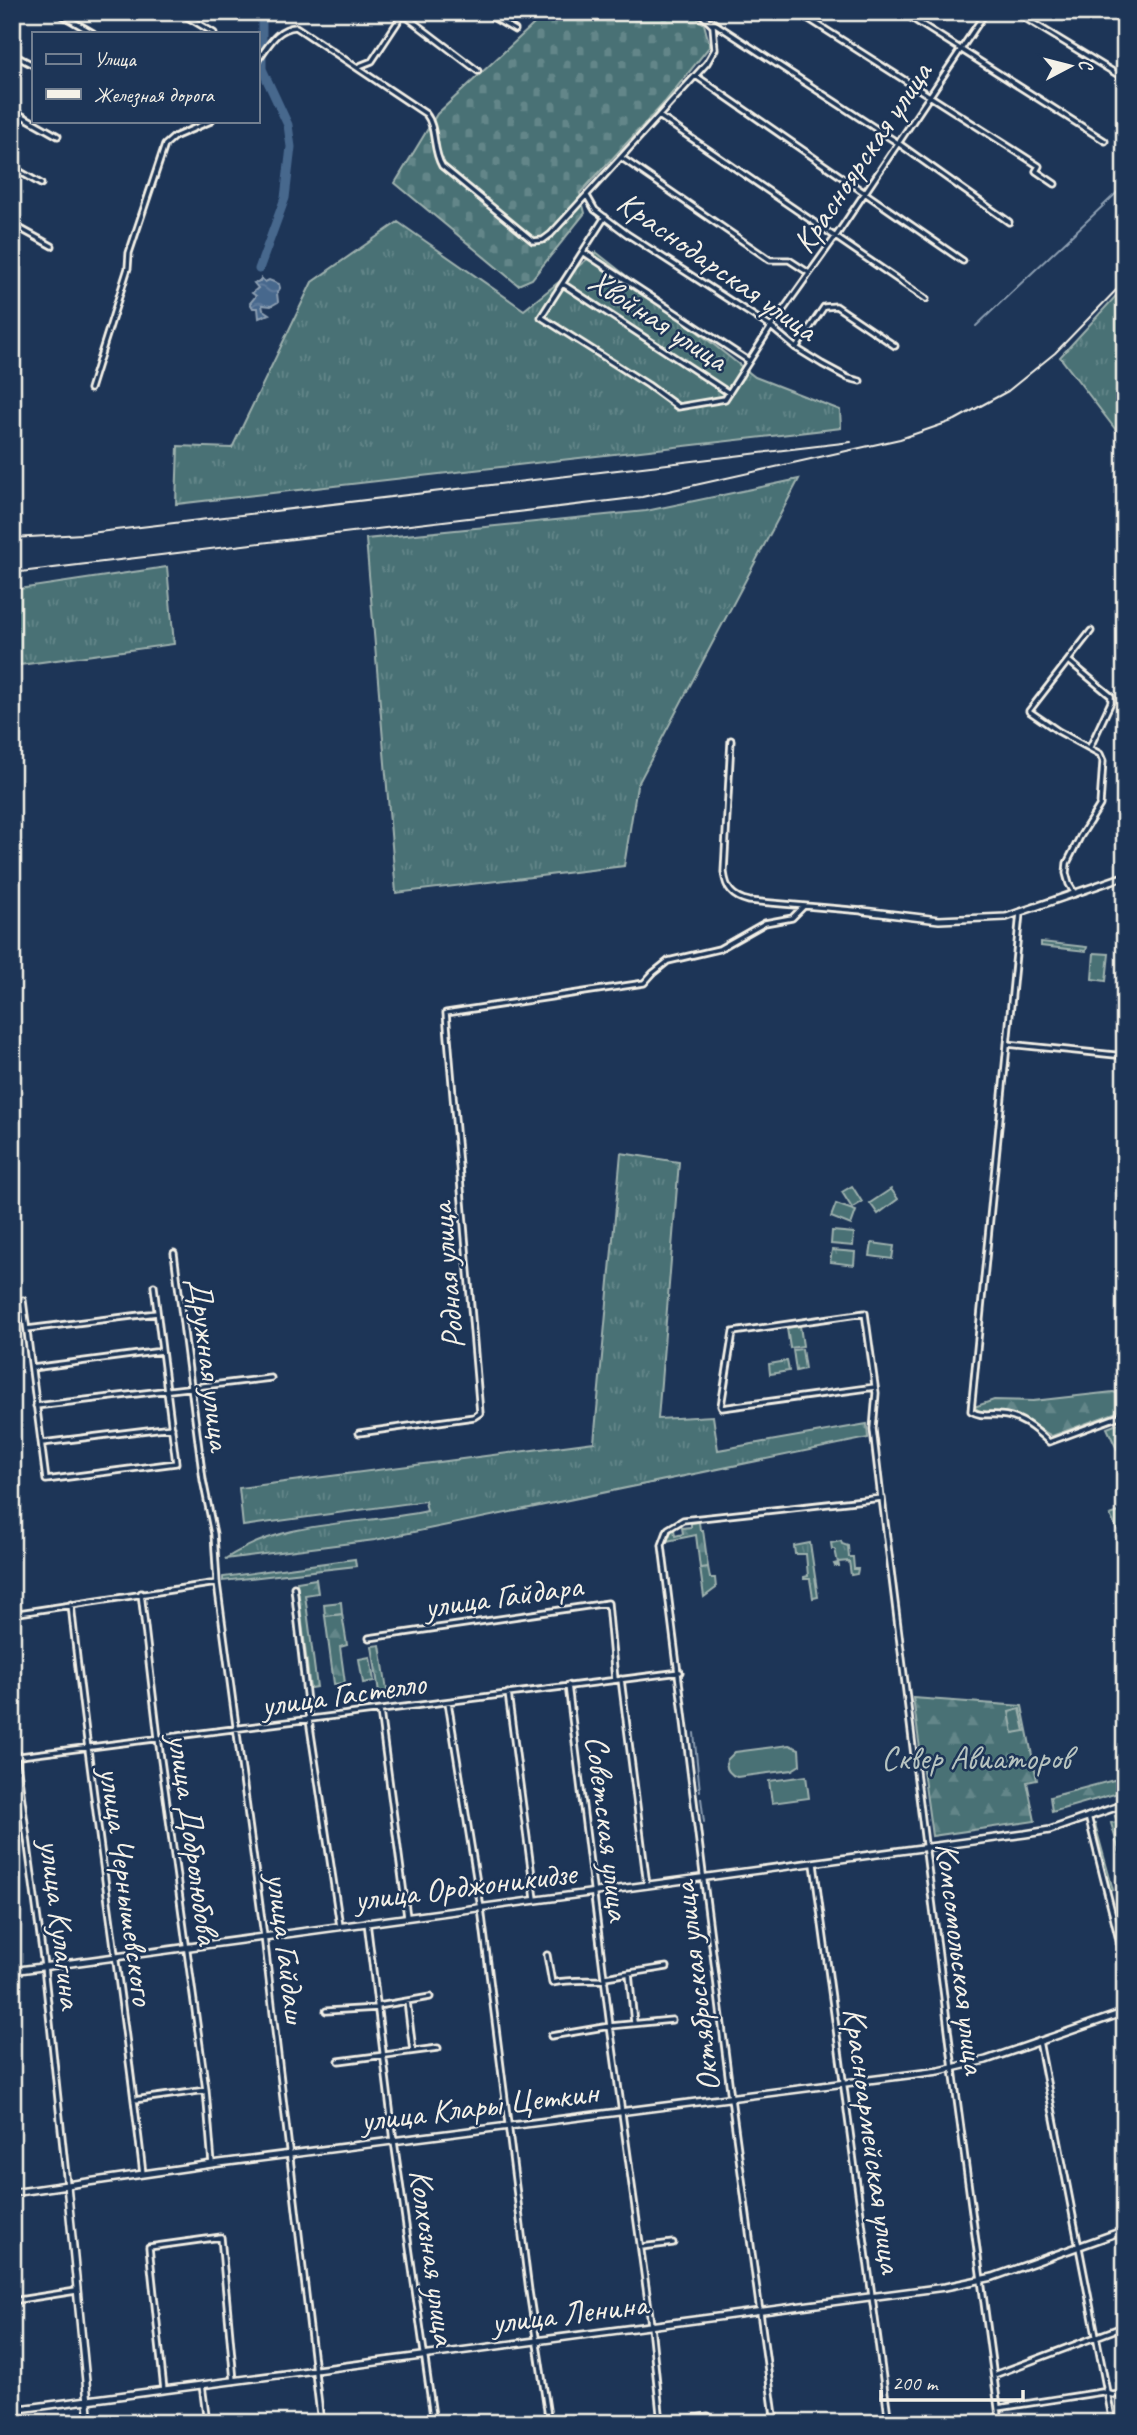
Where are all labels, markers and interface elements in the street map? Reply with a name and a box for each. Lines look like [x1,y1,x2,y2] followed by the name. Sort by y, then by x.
[32,32,259,122] legend
[1036,32,1106,102] north arrow
[94,46,137,72] text: Улица
[782,52,942,261] street label: Красноярская улица
[1073,58,1099,73] text: С
[94,82,215,108] text: Железная дорога
[609,181,827,351] street label: Краснодарская улица
[581,259,737,381] street label: Хвойная улица
[419,1199,474,1351] street label: Родная улица
[179,1276,242,1455] street label: Дружная улица
[420,1564,586,1628] street label: улица Гайдара
[256,1661,429,1727] street label: улица Гастелло
[158,1729,230,1949] street label: улица Добролюбова
[576,1733,641,1926] street label: Советская улица
[881,1737,1079,1779] park label: Сквер Авиаторов
[89,1763,165,2009] street label: улица Чернышевского
[30,1835,93,2014] street label: улица Кулагина
[926,1840,996,2078] street label: Комсомольская улица
[350,1851,581,1921] street label: улица Орджоникидзе
[257,1869,317,2028] street label: улица Гайдаш
[662,1877,730,2094] street label: Октябрьская улица
[834,2005,913,2277] street label: Красноармейская улица
[356,2070,603,2142] street label: улица Клары Цеткин
[400,2166,466,2350] street label: Колхозная улица
[487,2282,652,2344] street label: улица Ленина
[881,2358,1023,2402] scale bar
[892,2370,939,2396] text: 200 m

